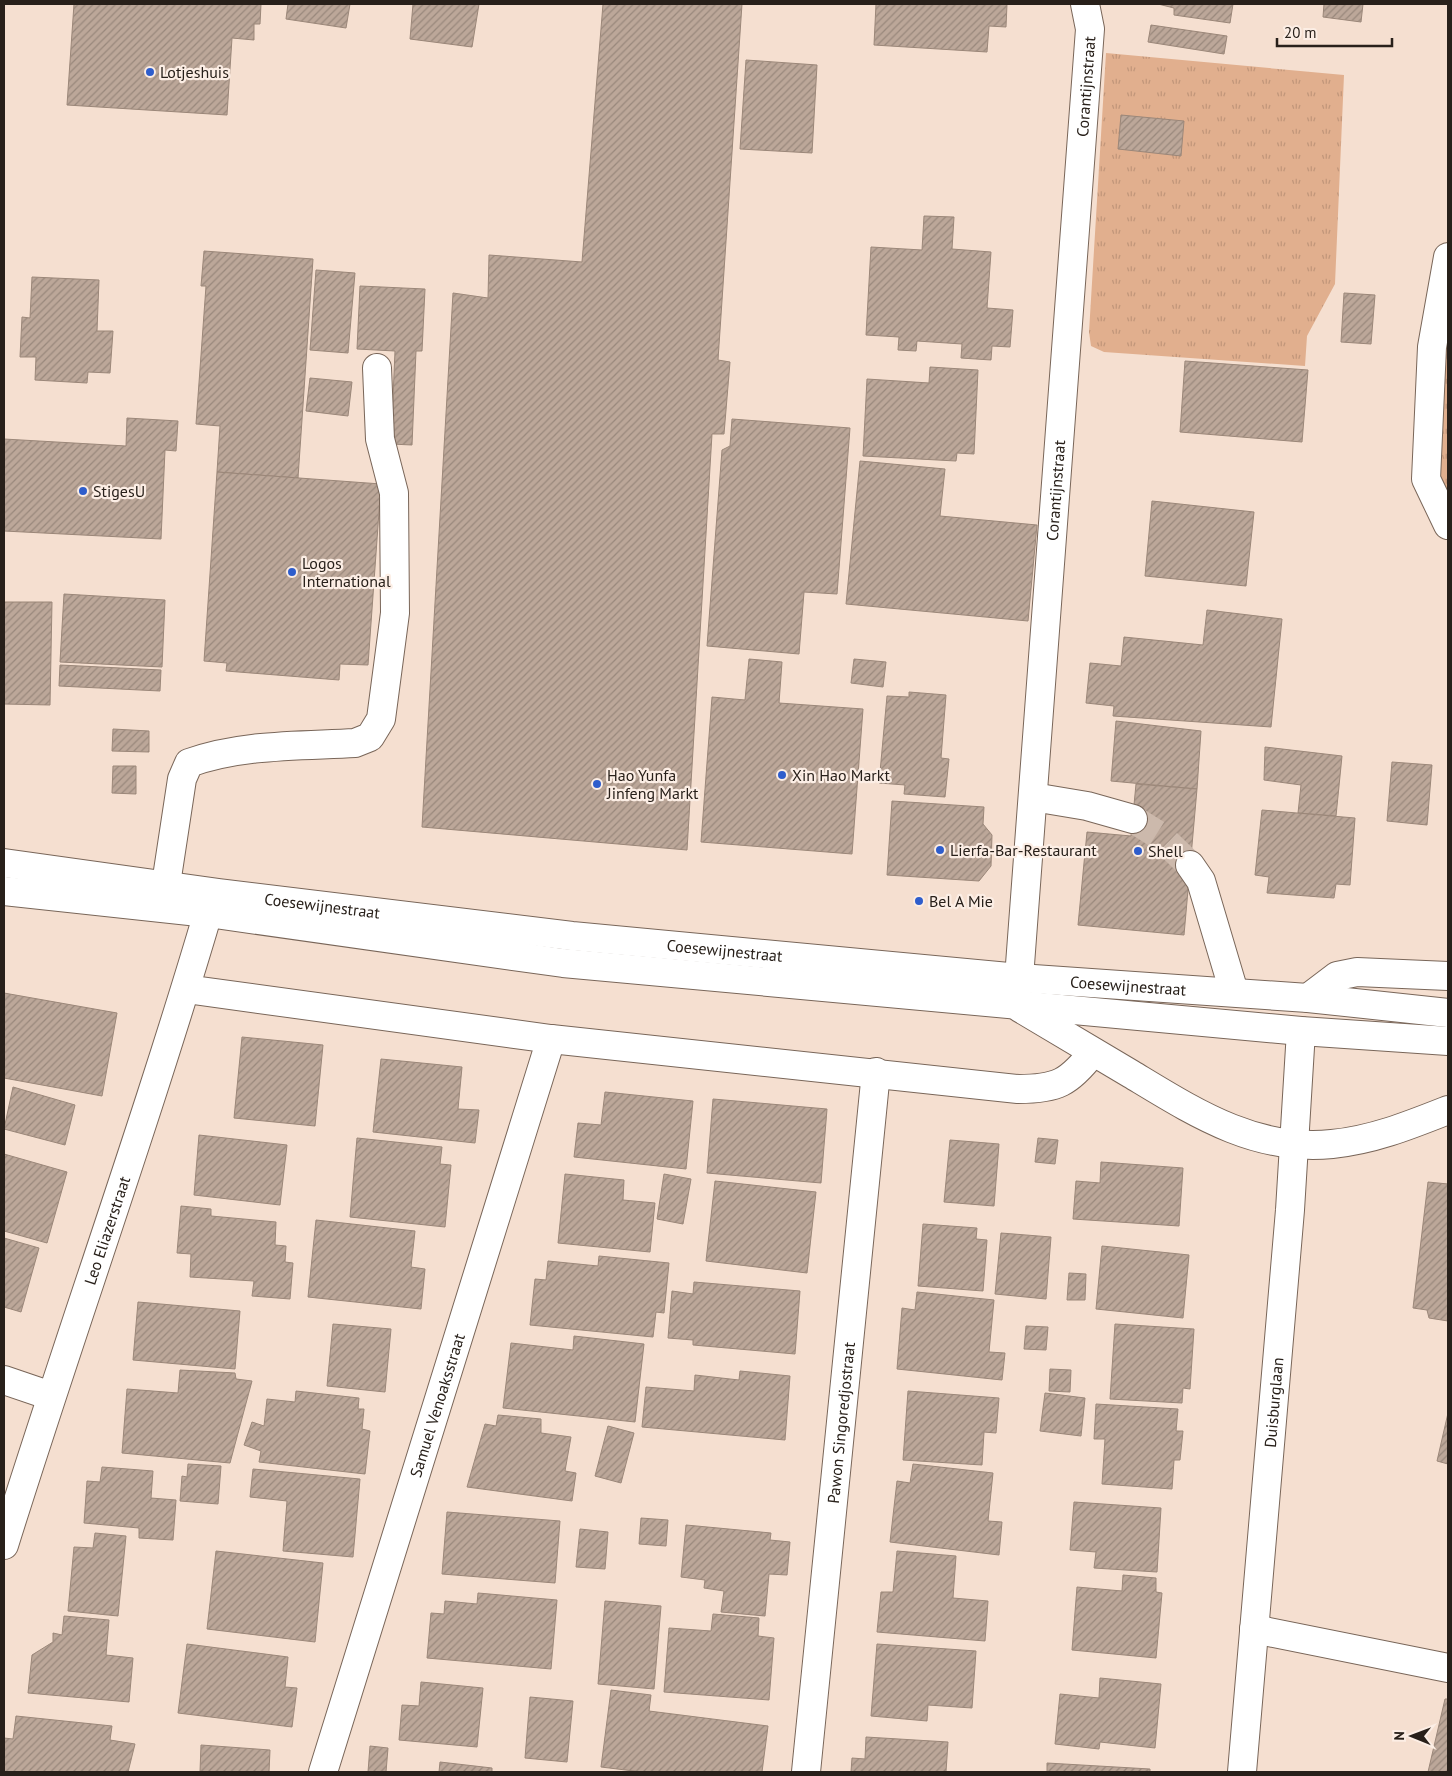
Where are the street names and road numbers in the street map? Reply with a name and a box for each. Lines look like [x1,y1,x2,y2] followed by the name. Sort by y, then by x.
[1072,35,1099,138] street label: Corantijnstraat
[1042,439,1069,541] street label: Corantijnstraat
[263,889,382,923] street label: Coesewijnestraat
[666,935,784,966] street label: Coesewijnestraat
[1069,972,1187,1000] street label: Coesewijnestraat
[80,1173,134,1287] street label: Leo Eliazerstraat
[405,1330,469,1480] street label: Samuel Venoaksstraat
[823,1340,859,1504] street label: Pawon Singoredjostraat
[1260,1356,1287,1448] street label: Duisburglaan

